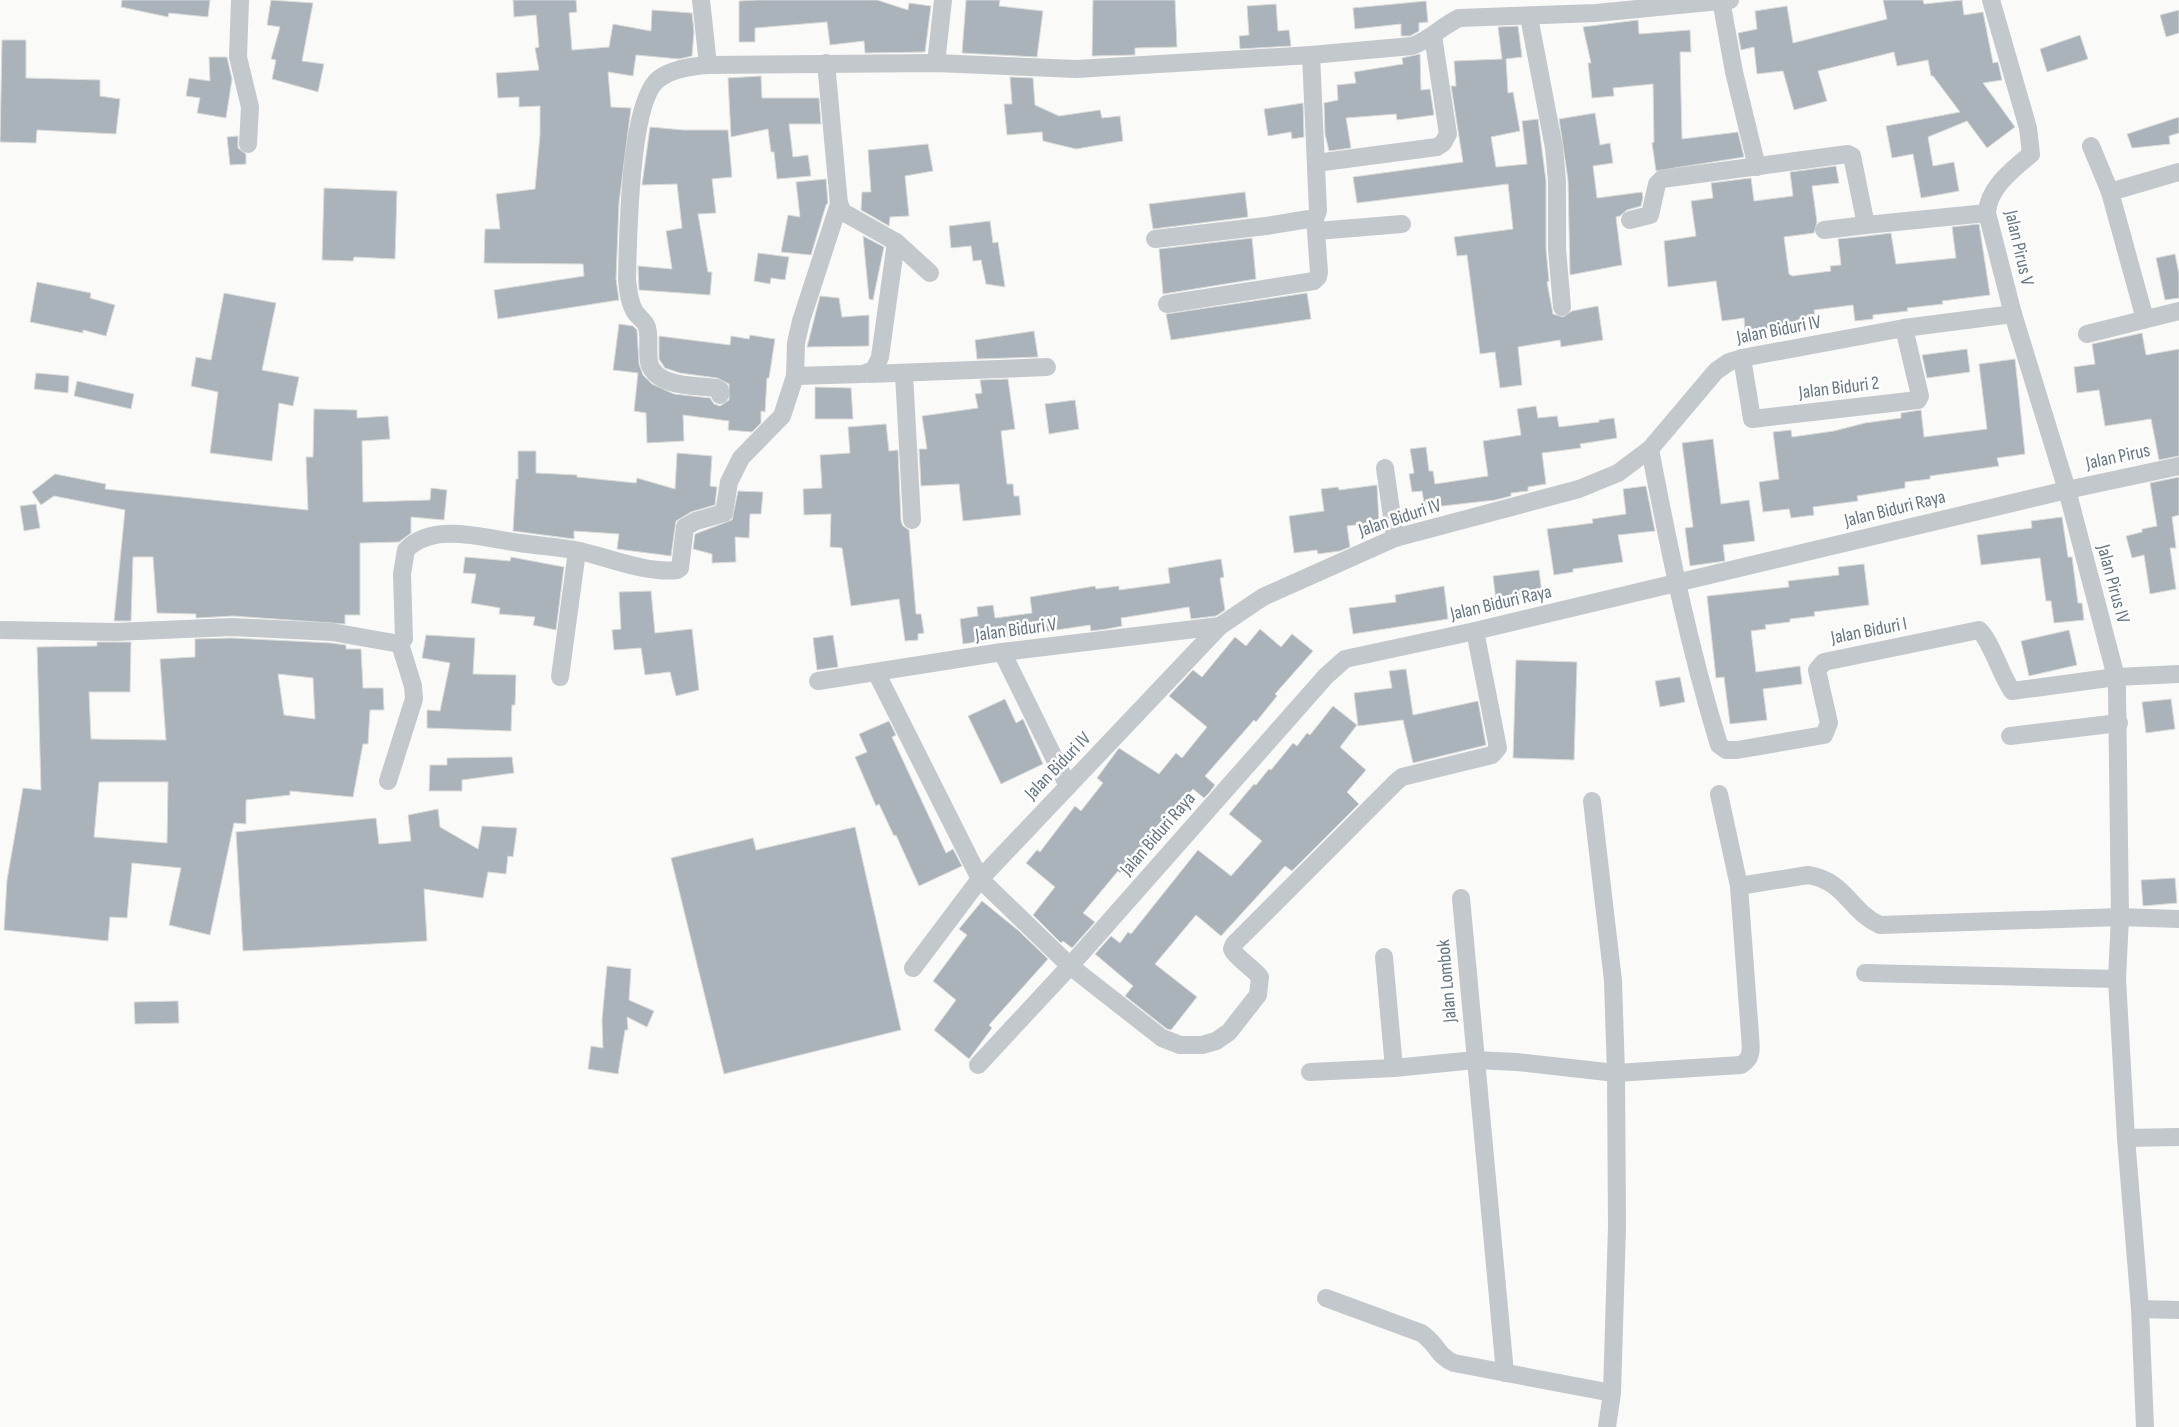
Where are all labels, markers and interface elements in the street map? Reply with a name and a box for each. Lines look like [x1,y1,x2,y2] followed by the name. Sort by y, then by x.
[1999,207,2039,288] street label: Jalan Pirus V
[1734,310,1824,350] street label: Jalan Biduri IV
[1796,372,1881,404] street label: Jalan Biduri 2
[2083,439,2152,475] street label: Jalan Pirus
[1841,485,1948,533] street label: Jalan Biduri Raya
[1355,494,1445,542] street label: Jalan Biduri IV
[2091,541,2135,626] street label: Jalan Pirus IV
[1447,580,1554,626] street label: Jalan Biduri Raya
[1828,612,1909,650] street label: Jalan Biduri I
[973,613,1058,647] street label: Jalan Biduri V
[1019,727,1096,805] street label: Jalan Biduri IV
[1115,788,1201,881] street label: Jalan Biduri Raya
[1432,938,1462,1024] street label: Jalan Lombok

